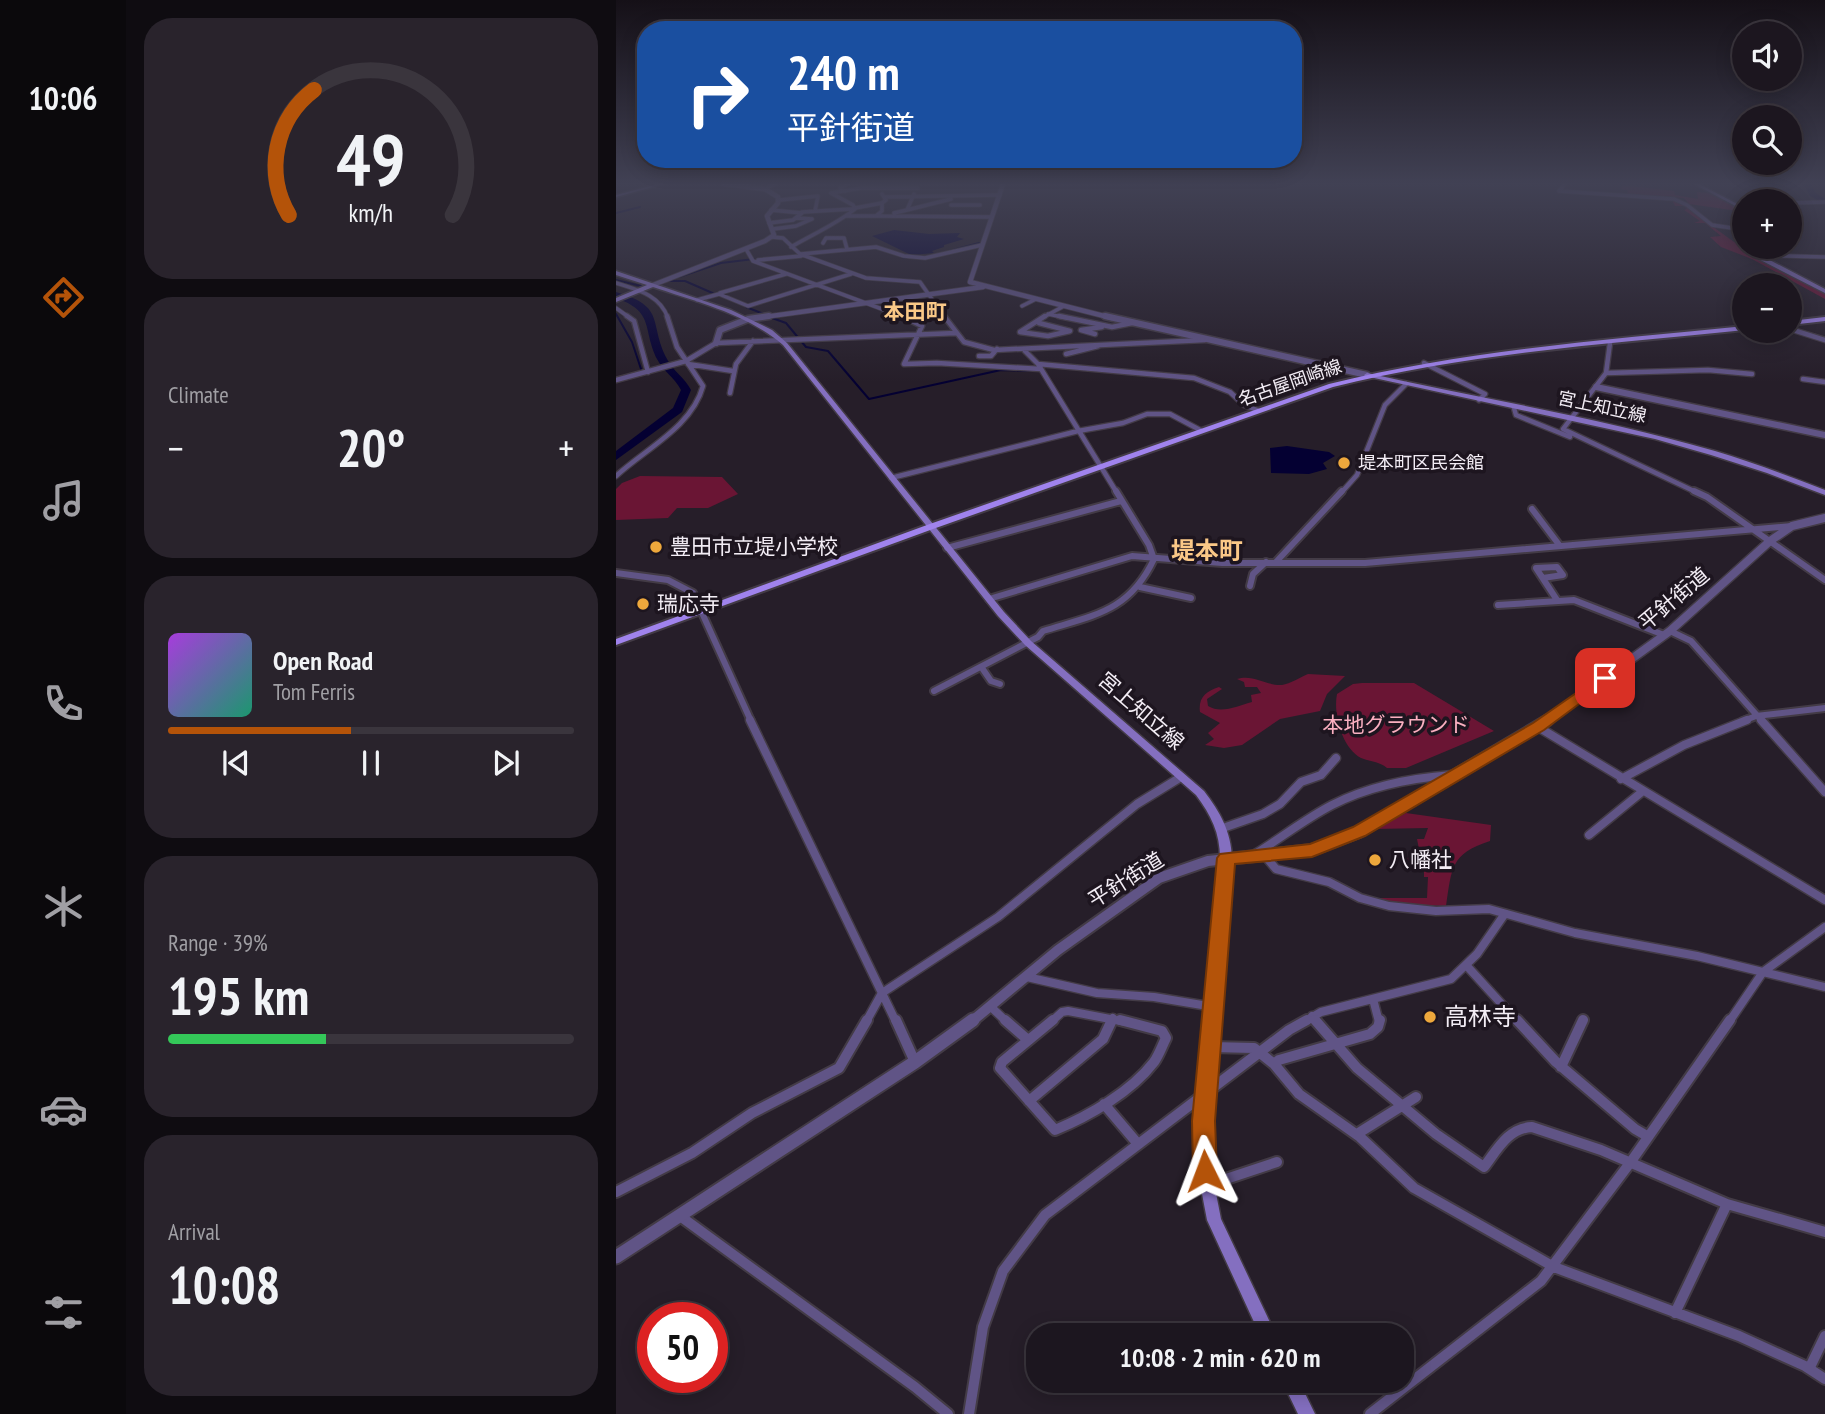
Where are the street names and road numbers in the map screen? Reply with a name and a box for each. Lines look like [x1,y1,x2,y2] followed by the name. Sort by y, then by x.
[1235,354,1345,411] street label: 名古屋岡崎線
[1556,386,1649,427] street label: 宮上知立線
[1633,561,1715,636] street label: 平針街道
[1093,666,1190,755] street label: 宮上知立線
[1083,846,1169,913] street label: 平針街道

